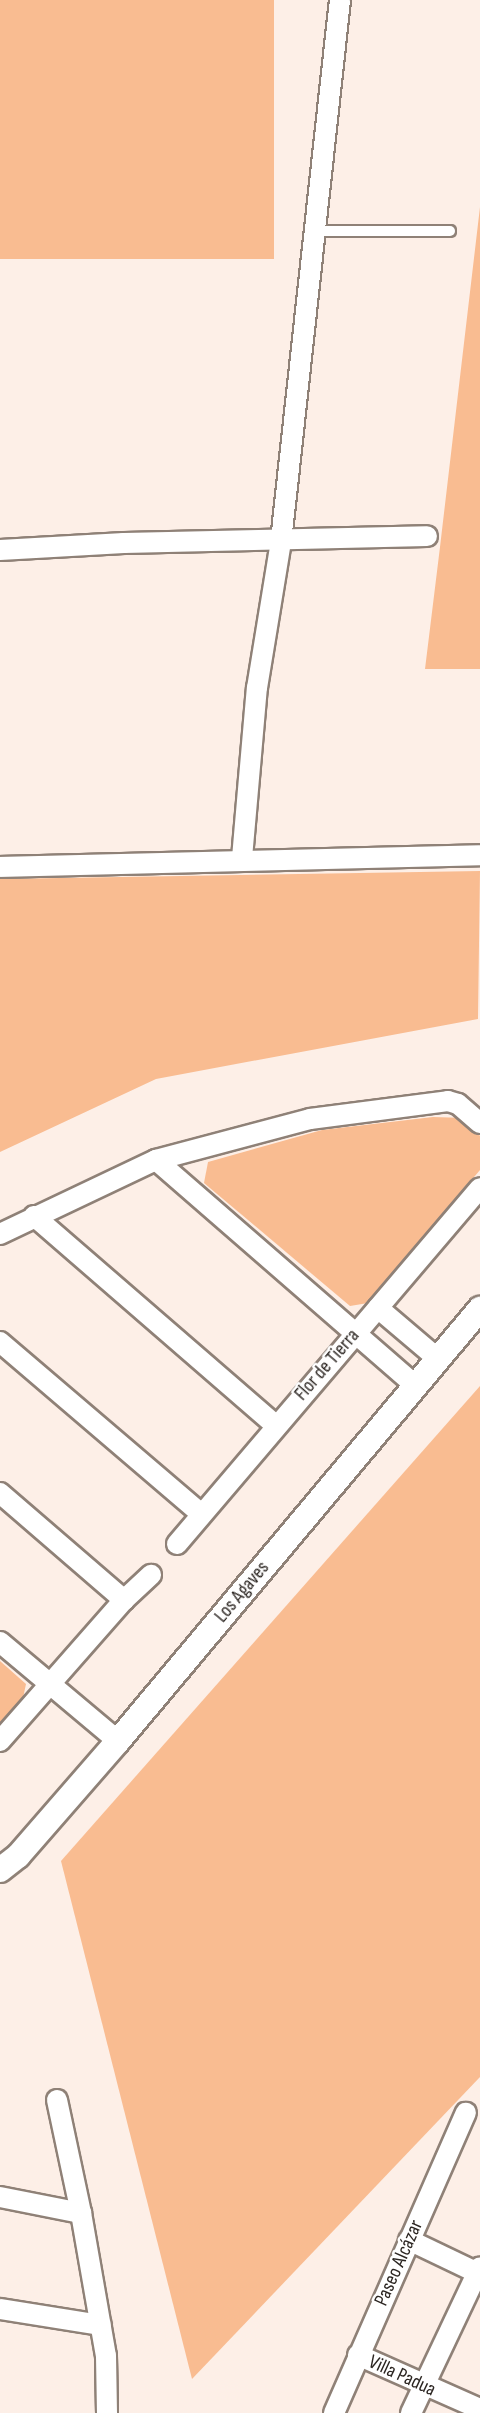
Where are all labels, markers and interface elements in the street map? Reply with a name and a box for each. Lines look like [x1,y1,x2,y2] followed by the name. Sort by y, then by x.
[289,1324,365,1406] street label: Flor de Tierra
[209,1556,275,1628] street label: Los Agaves
[369,2216,429,2310] street label: Paseo Alcázar
[365,2350,439,2402] street label: Villa Padua

